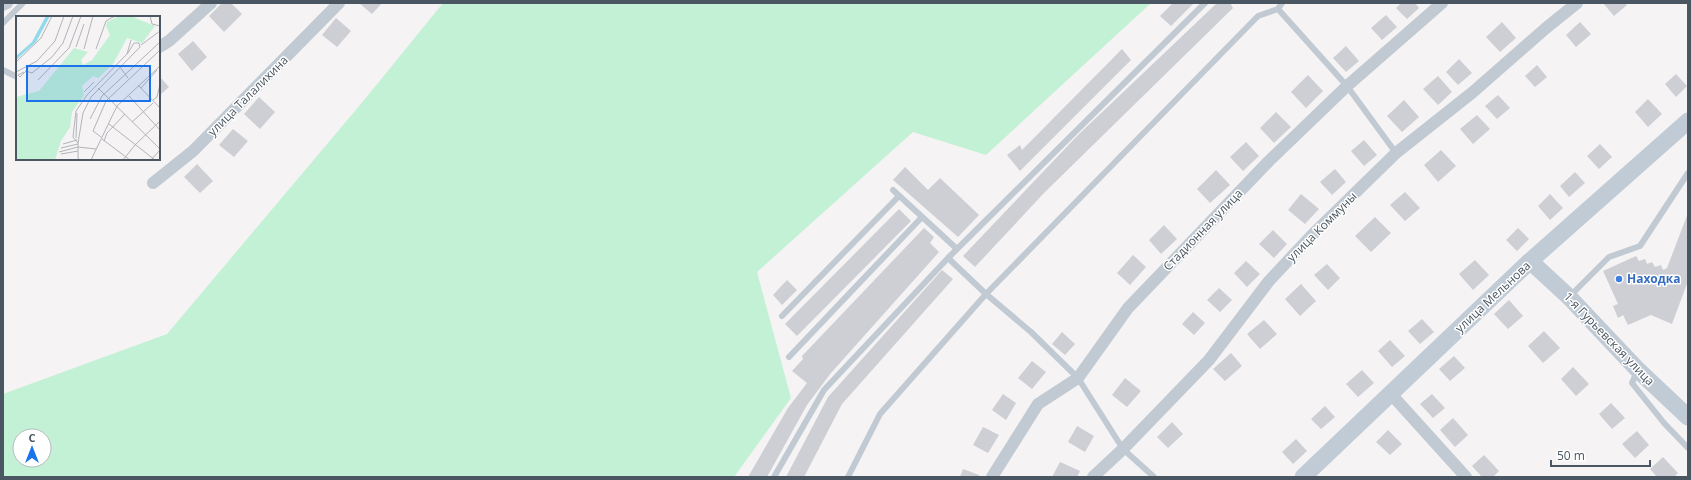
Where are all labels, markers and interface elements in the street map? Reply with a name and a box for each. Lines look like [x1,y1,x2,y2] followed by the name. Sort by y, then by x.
[16,16,160,160] inset map
[204,52,292,140] street label: улица Талалихина
[1159,185,1246,274] street label: Стадионная улица
[1283,188,1360,265] street label: улица Коммуны
[1451,257,1534,336] street label: улица Мельнова
[1627,270,1680,287] place label: Находка
[1614,274,1624,284] marker: Находка
[1560,288,1658,389] street label: 1-я Гурьевская улица
[12,428,52,468] north arrow
[28,430,36,445] text: С
[1551,442,1650,468] scale bar
[1557,447,1585,464] text: 50 m

